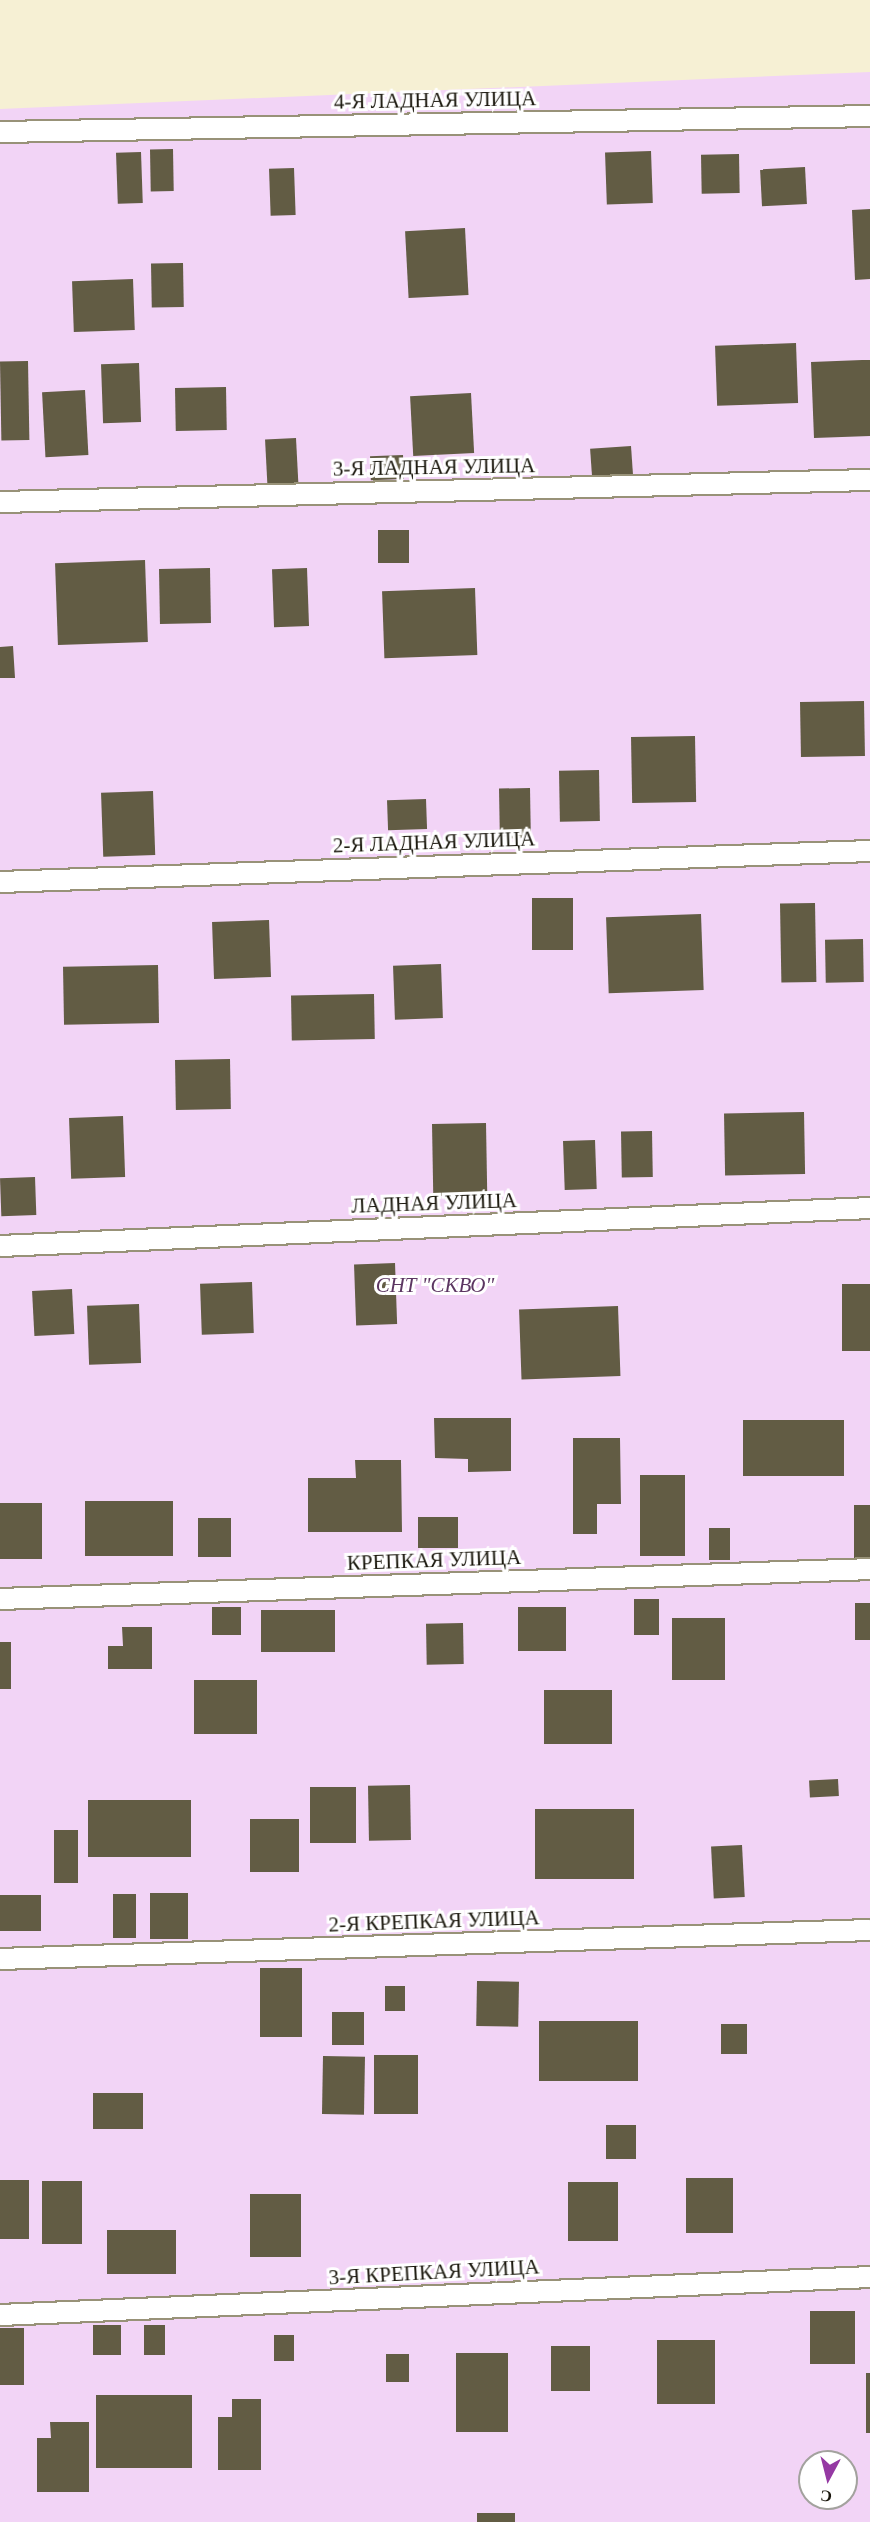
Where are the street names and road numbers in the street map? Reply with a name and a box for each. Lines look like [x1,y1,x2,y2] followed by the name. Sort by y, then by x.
[334,86,536,114] street label: 4-Я ЛАДНАЯ УЛИЦА
[333,453,535,481] street label: 3-Я ЛАДНАЯ УЛИЦА
[332,826,536,858] street label: 2-Я ЛАДНАЯ УЛИЦА
[351,1188,517,1218] street label: ЛАДНАЯ УЛИЦА
[346,1544,522,1576] street label: КРЕПКАЯ УЛИЦА
[328,1905,540,1937] street label: 2-Я КРЕПКАЯ УЛИЦА
[328,2254,540,2290] street label: 3-Я КРЕПКАЯ УЛИЦА

